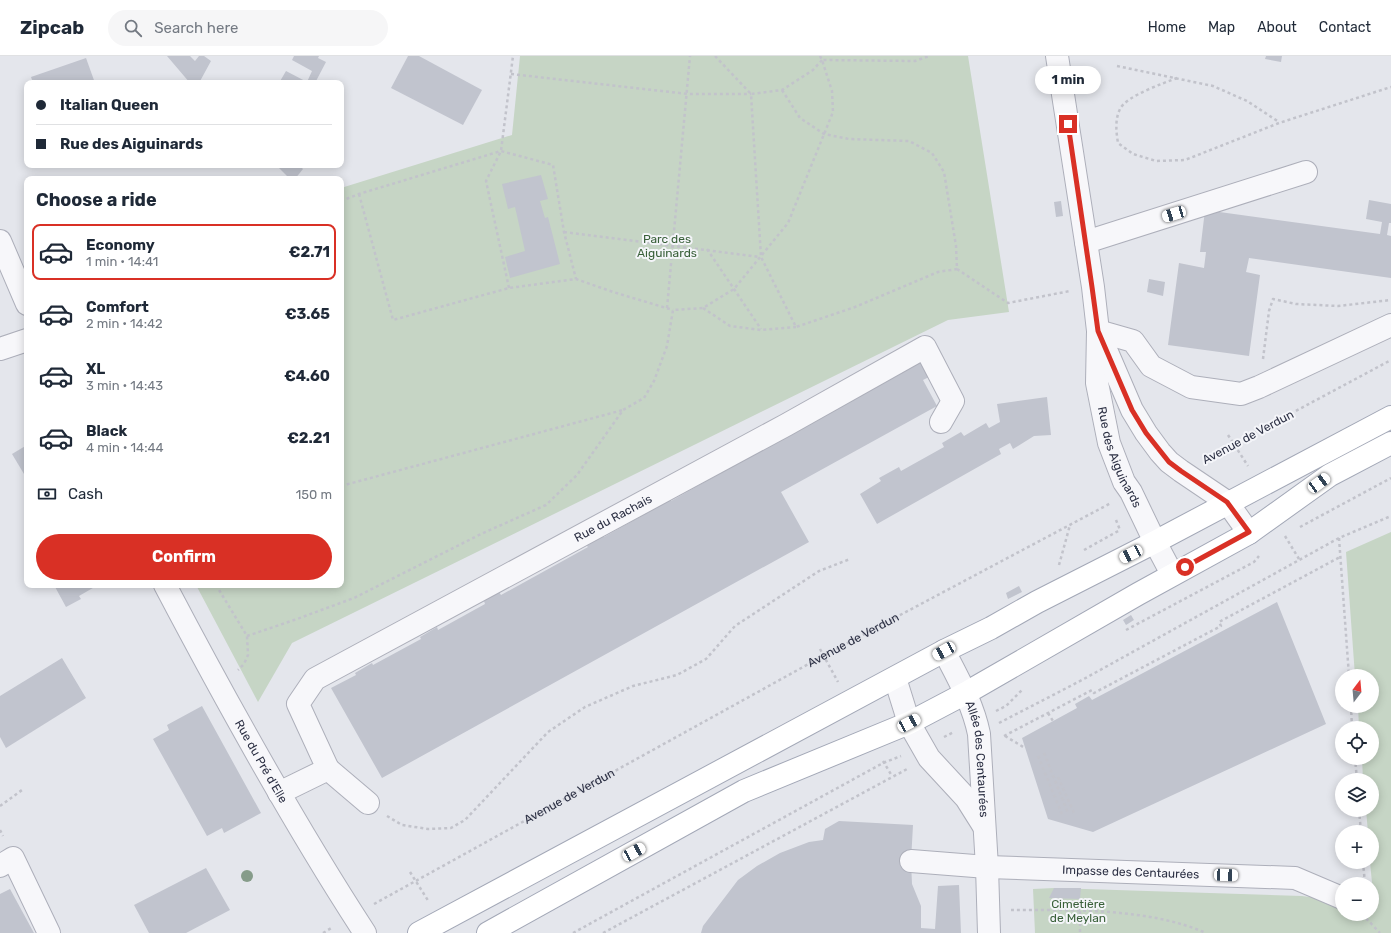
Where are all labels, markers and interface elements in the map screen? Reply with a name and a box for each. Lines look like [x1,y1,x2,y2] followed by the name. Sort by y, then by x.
[108,10,388,46] search box
[20,16,84,39] text: Zipcab
[122,17,144,39] icon: search
[154,19,238,37] text: Search here
[1148,19,1186,36] text: Home
[1208,19,1235,36] text: Map
[1257,19,1297,36] text: About
[1319,19,1371,36] text: Contact
[1035,66,1101,94] callout: 1 min
[1051,72,1085,87] text: 1 min
[60,96,159,114] text: Italian Queen
[1059,115,1077,133] route end
[60,135,203,153] text: Rue des Aiguinards
[36,189,157,211] text: Choose a ride
[1161,205,1187,223] car
[637,232,697,260] park label: Parc des Aiguinards
[38,234,74,270] icon: car
[86,236,155,254] text: Economy
[289,243,330,261] text: €2.71
[86,254,158,269] text: 1 min · 14:41
[38,296,74,332] icon: car
[86,298,149,316] text: Comfort
[285,305,330,323] text: €3.65
[86,316,163,331] text: 2 min · 14:42
[38,358,74,394] icon: car
[86,360,105,378] text: XL
[284,367,330,385] text: €4.60
[86,378,163,393] text: 3 min · 14:43
[1095,405,1144,510] street label: Rue des Aiguinards
[1200,407,1296,467] street label: Avenue de Verdun
[38,420,74,456] icon: car
[86,422,127,440] text: Black
[287,429,330,447] text: €2.21
[86,440,164,455] text: 4 min · 14:44
[1306,471,1332,495] car
[36,483,58,505] icon: cash
[68,485,103,503] text: Cash
[296,487,332,502] text: 150 m
[572,492,654,545] street label: Rue du Rachais
[36,534,332,580] button: Confirm
[1118,543,1144,565] car
[1176,558,1194,576] route start
[805,610,901,670] street label: Avenue de Verdun
[931,640,957,662] car
[1335,669,1379,713] north arrow
[1335,669,1379,921] map controls
[962,699,991,818] street label: Allée des Centaurées
[896,712,922,734] car
[232,717,291,806] street label: Rue du Pré d'Elle
[1335,721,1379,765] button: locate
[521,765,617,827] street label: Avenue de Verdun
[1335,773,1379,817] button: layers
[1335,825,1379,869] button: +
[621,841,647,863] car
[1062,863,1199,882] street label: Impasse des Centaurées
[1214,869,1238,881] car
[1335,877,1379,921] button: −
[1050,897,1106,925] park label: Cimetière de Meylan

